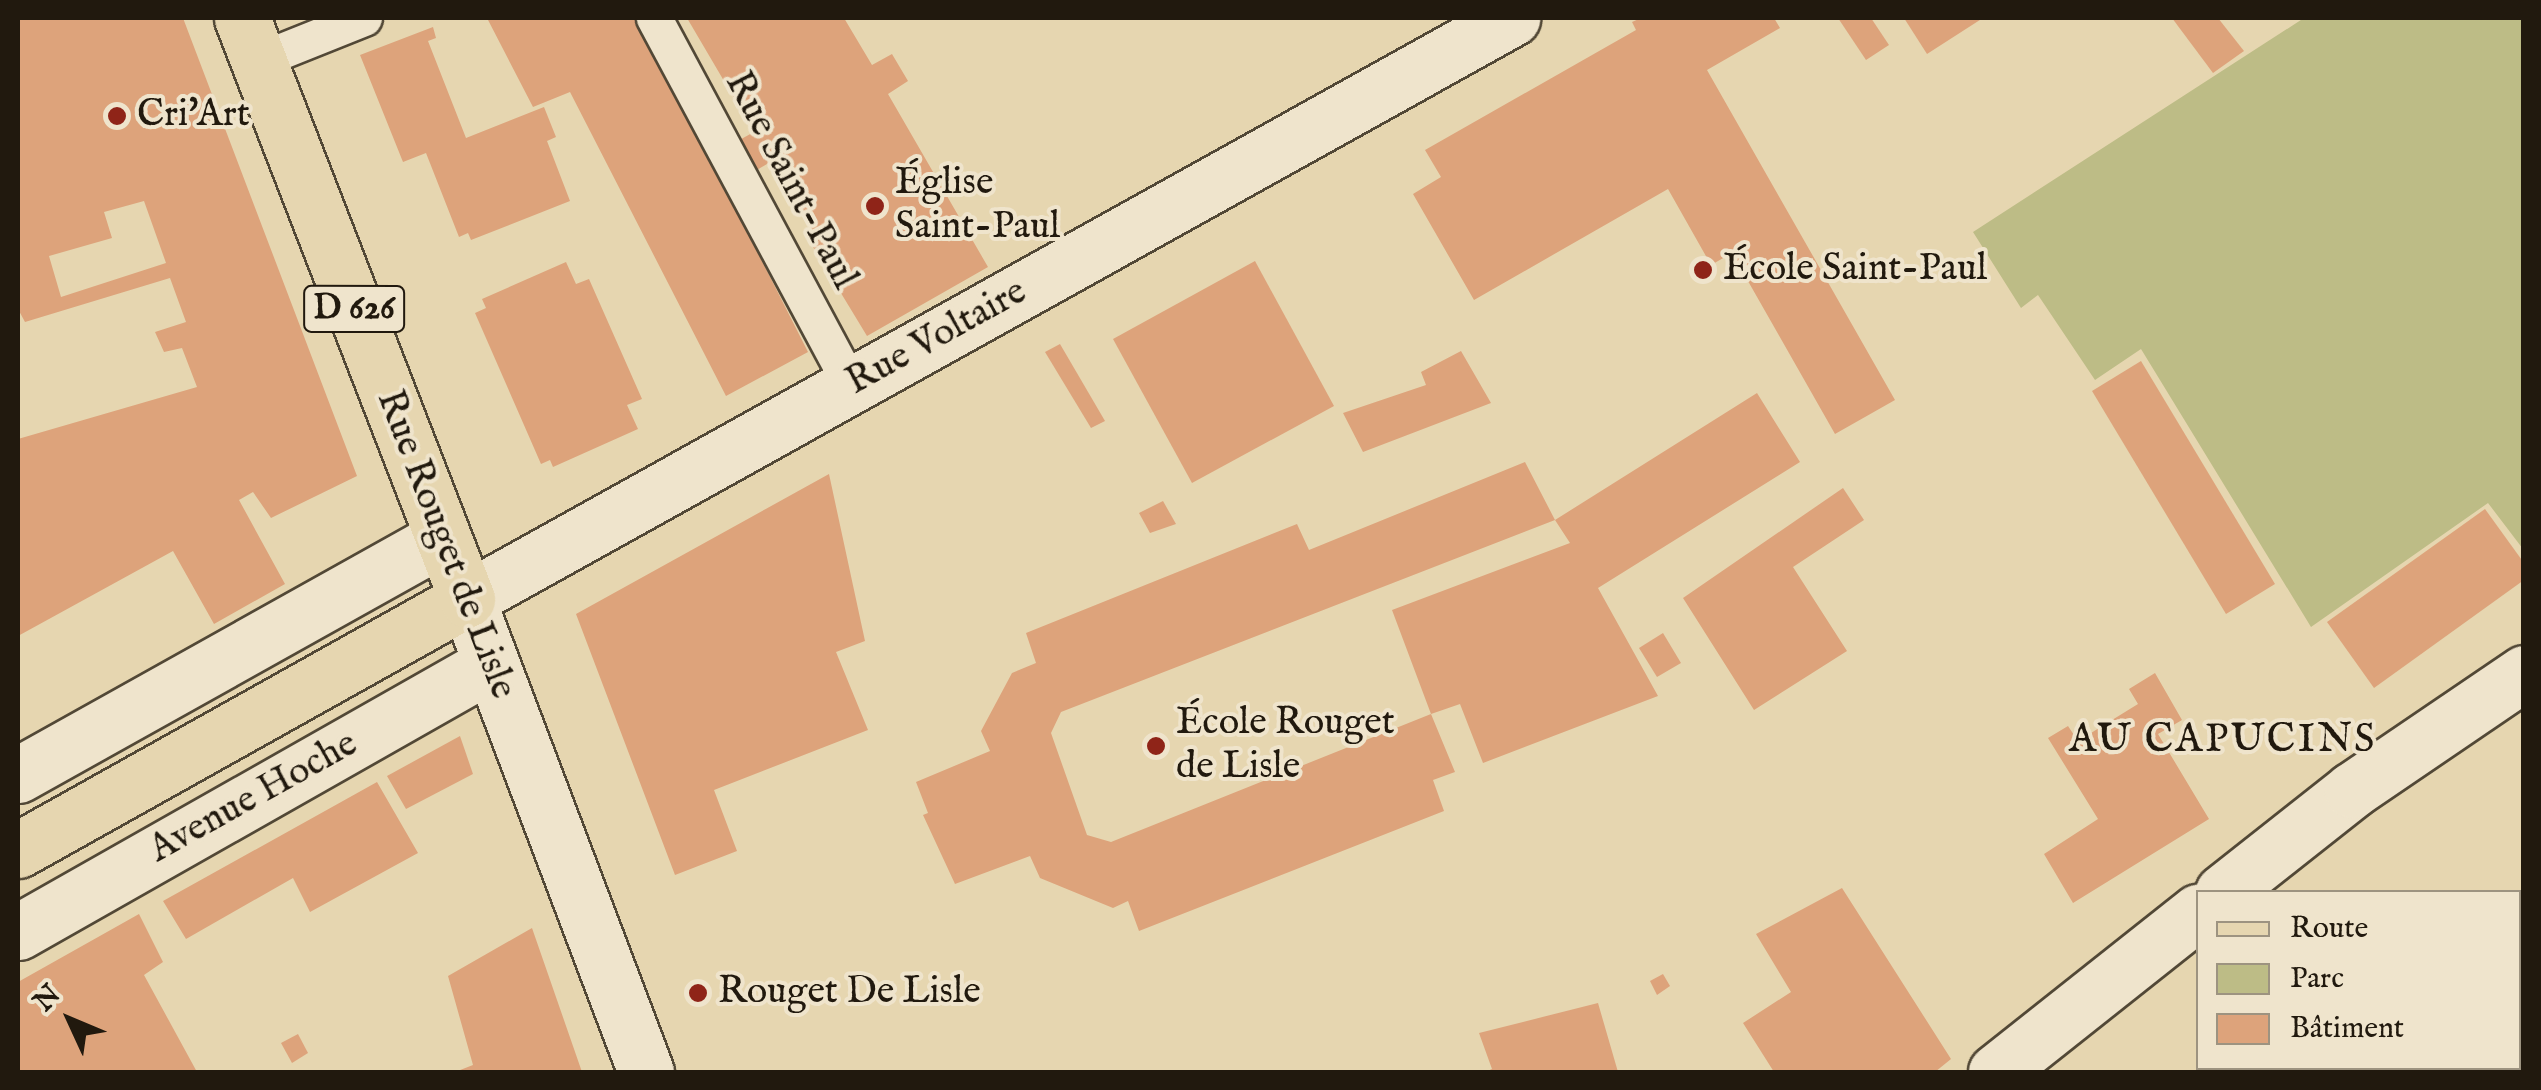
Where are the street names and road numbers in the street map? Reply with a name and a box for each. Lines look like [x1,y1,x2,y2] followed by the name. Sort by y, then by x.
[714,65,866,297] street label: Rue Saint-Paul
[839,270,1035,406] street label: Rue Voltaire
[302,279,406,339] road number: D 626
[365,384,525,706] street label: Rue Rouget de Lisle
[142,722,366,874] street label: Avenue Hoche

